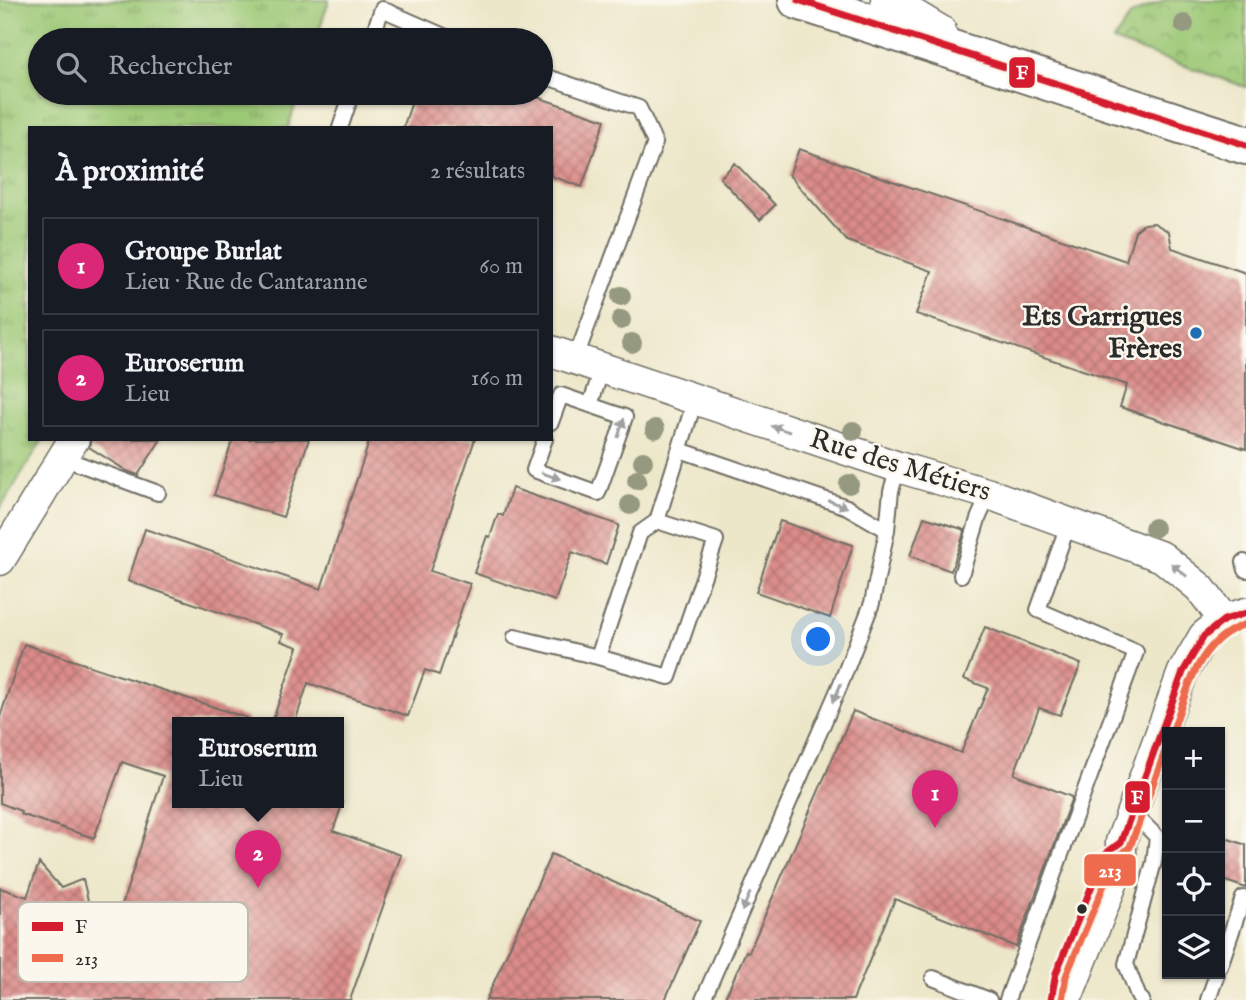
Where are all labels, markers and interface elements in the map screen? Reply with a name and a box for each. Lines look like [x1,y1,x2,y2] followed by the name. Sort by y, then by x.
[28,28,553,105] search box
[52,48,90,86] icon: search
[108,50,232,83] text: Rechercher
[1008,56,1036,89] line badge: F
[1016,62,1029,86] text: F
[56,153,204,191] text: À proximité
[430,157,525,186] text: 2 résultats
[125,235,282,268] text: Groupe Burlat
[77,252,85,281] text: 1
[479,252,523,281] text: 60 m
[125,268,368,297] text: Lieu · Rue de Cantaranne
[1022,300,1182,367] place label: Ets Garrigues Frères
[1188,325,1204,341] marker: Ets Garrigues Frères
[125,347,244,380] text: Euroserum
[76,364,86,393] text: 2
[471,364,523,393] text: 160 m
[125,380,170,409] text: Lieu
[616,418,626,439] one-way arrow
[805,422,995,510] street label: Rue des Métiers
[770,423,791,434] one-way arrow
[540,471,561,482] one-way arrow
[827,499,848,510] one-way arrow
[1170,563,1187,578] one-way arrow
[801,622,835,656] your location
[831,683,843,703] one-way arrow
[172,717,344,808] popup
[1162,727,1225,979] map controls
[1162,727,1225,790] button: +
[198,732,318,765] text: Euroserum
[198,765,243,794] text: Lieu
[912,770,958,828] pin: 1
[1124,780,1151,814] line badge: F
[1131,787,1144,811] text: F
[1162,790,1225,853] button: −
[235,830,281,888] pin: 2
[1083,853,1137,887] line badge: 213
[1162,853,1225,916] button: locate
[1098,860,1122,884] text: 213
[740,892,752,912] one-way arrow
[18,902,248,982] legend
[1075,902,1089,916] unlabelled marker
[75,916,87,940] text: F
[1162,916,1225,979] button: layers
[75,948,98,972] text: 213

